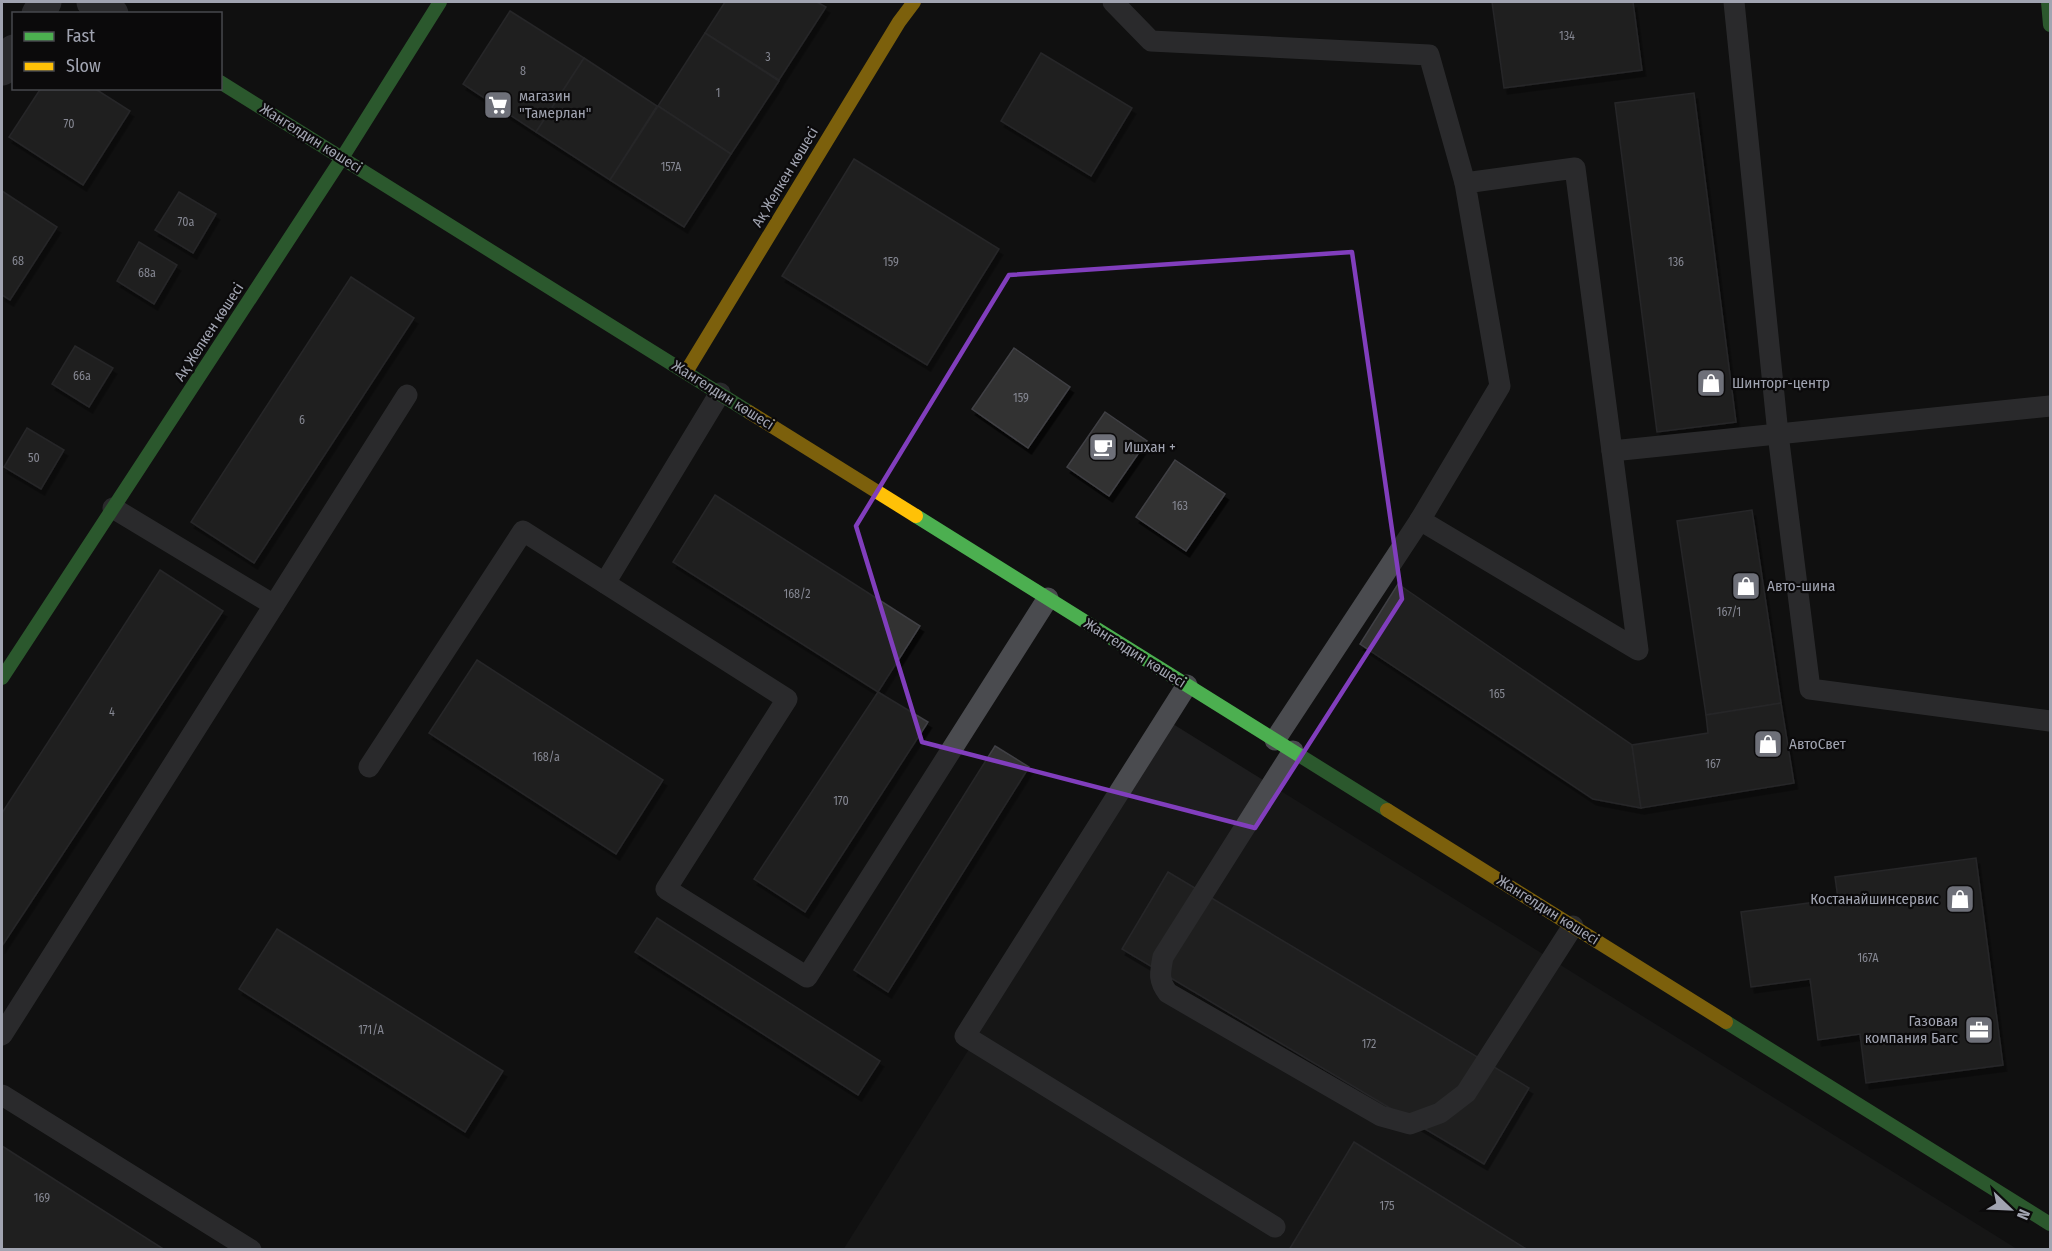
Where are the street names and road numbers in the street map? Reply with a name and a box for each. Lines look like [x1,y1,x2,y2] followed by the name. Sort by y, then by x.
[257,99,365,177] street label: Жангелдин көшесі
[748,124,822,230] street label: Ақ Желкен көшесі
[171,280,247,384] street label: Ақ Желкен көшесі
[669,356,777,434] street label: Жангелдин көшесі
[1081,614,1189,692] street label: Жангелдин көшесі
[1494,871,1602,949] street label: Жангелдин көшесі

